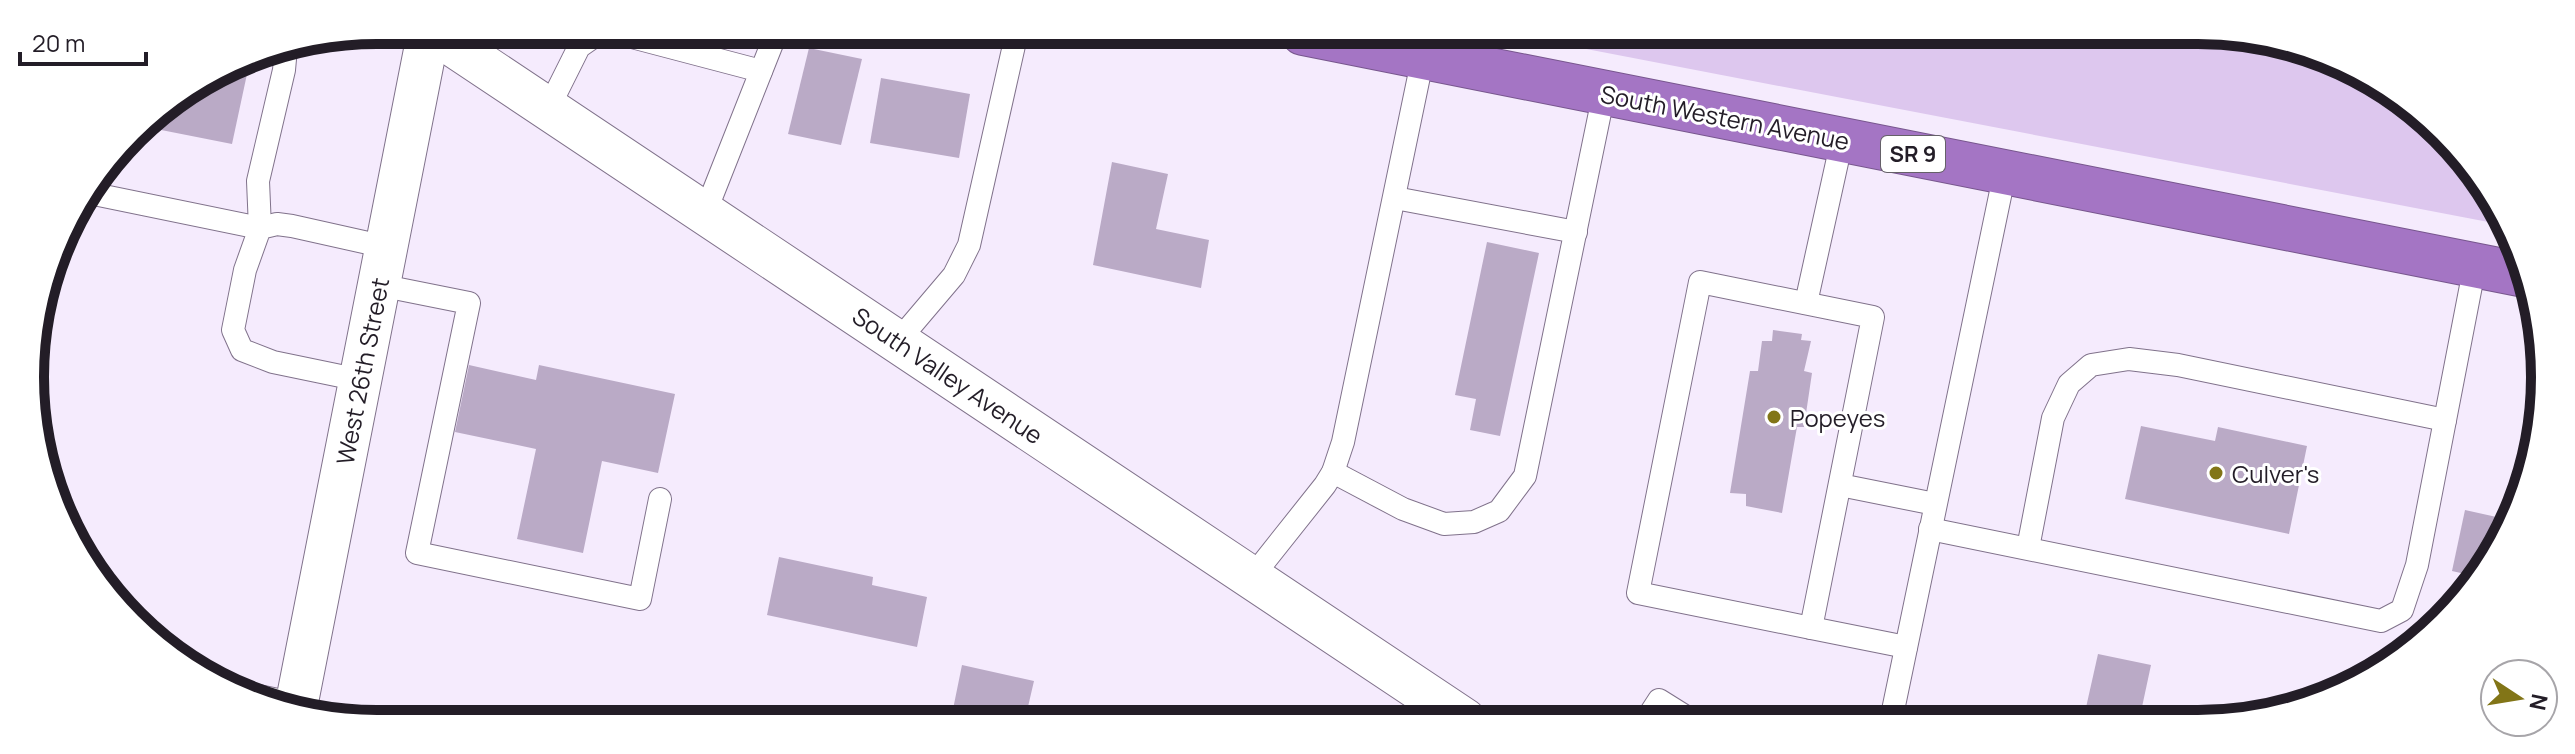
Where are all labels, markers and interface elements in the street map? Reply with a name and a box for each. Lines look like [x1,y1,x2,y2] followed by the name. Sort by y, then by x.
[20,16,146,66] scale bar
[32,26,85,59] text: 20 m
[1598,77,1852,157] street label: South Western Avenue
[1881,136,1945,172] road number: SR 9
[328,275,396,467] street label: West 26th Street
[846,299,1050,451] street label: South Valley Avenue
[1790,401,1885,434] place label: Popeyes
[1765,408,1783,426] marker: Popeyes
[2232,457,2319,490] place label: Culver's
[2207,464,2225,482] marker: Culver's
[2479,658,2559,738] north arrow
[2522,691,2555,713] text: N

